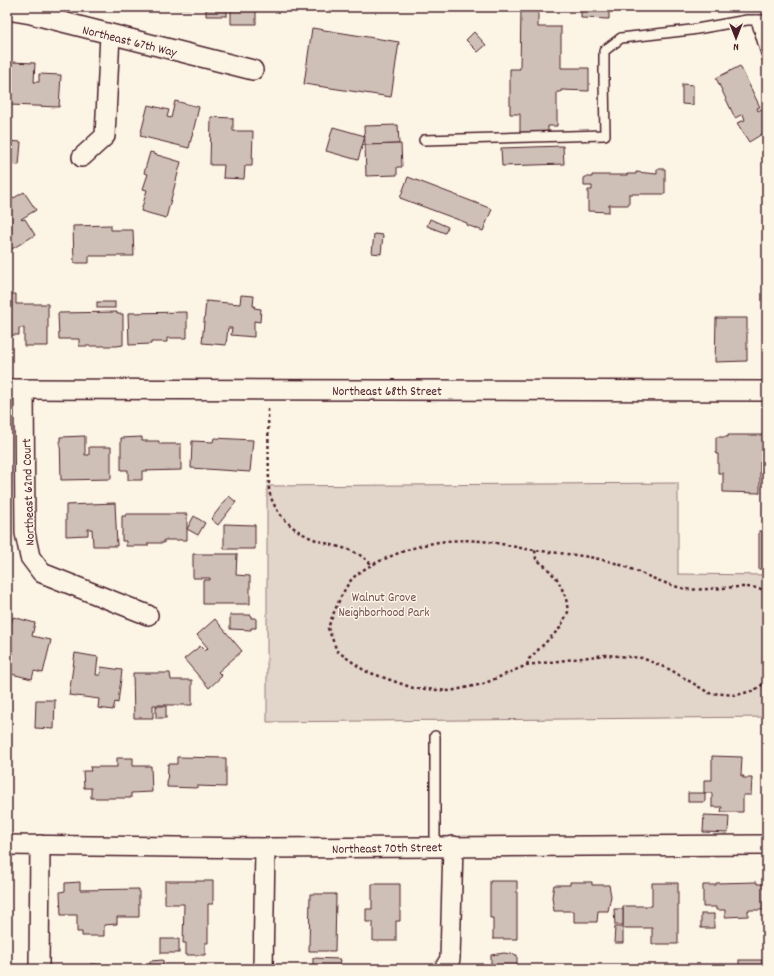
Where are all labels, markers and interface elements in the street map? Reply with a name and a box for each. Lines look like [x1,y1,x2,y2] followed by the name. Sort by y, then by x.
[716,18,756,58] north arrow
[80,22,179,64] street label: Northeast 67th Way
[733,38,739,54] text: N
[332,383,442,402] street label: Northeast 68th Street
[18,438,41,546] street label: Northeast 62nd Court
[338,589,430,623] park label: Walnut Grove Neighborhood Park
[332,839,443,860] street label: Northeast 70th Street

